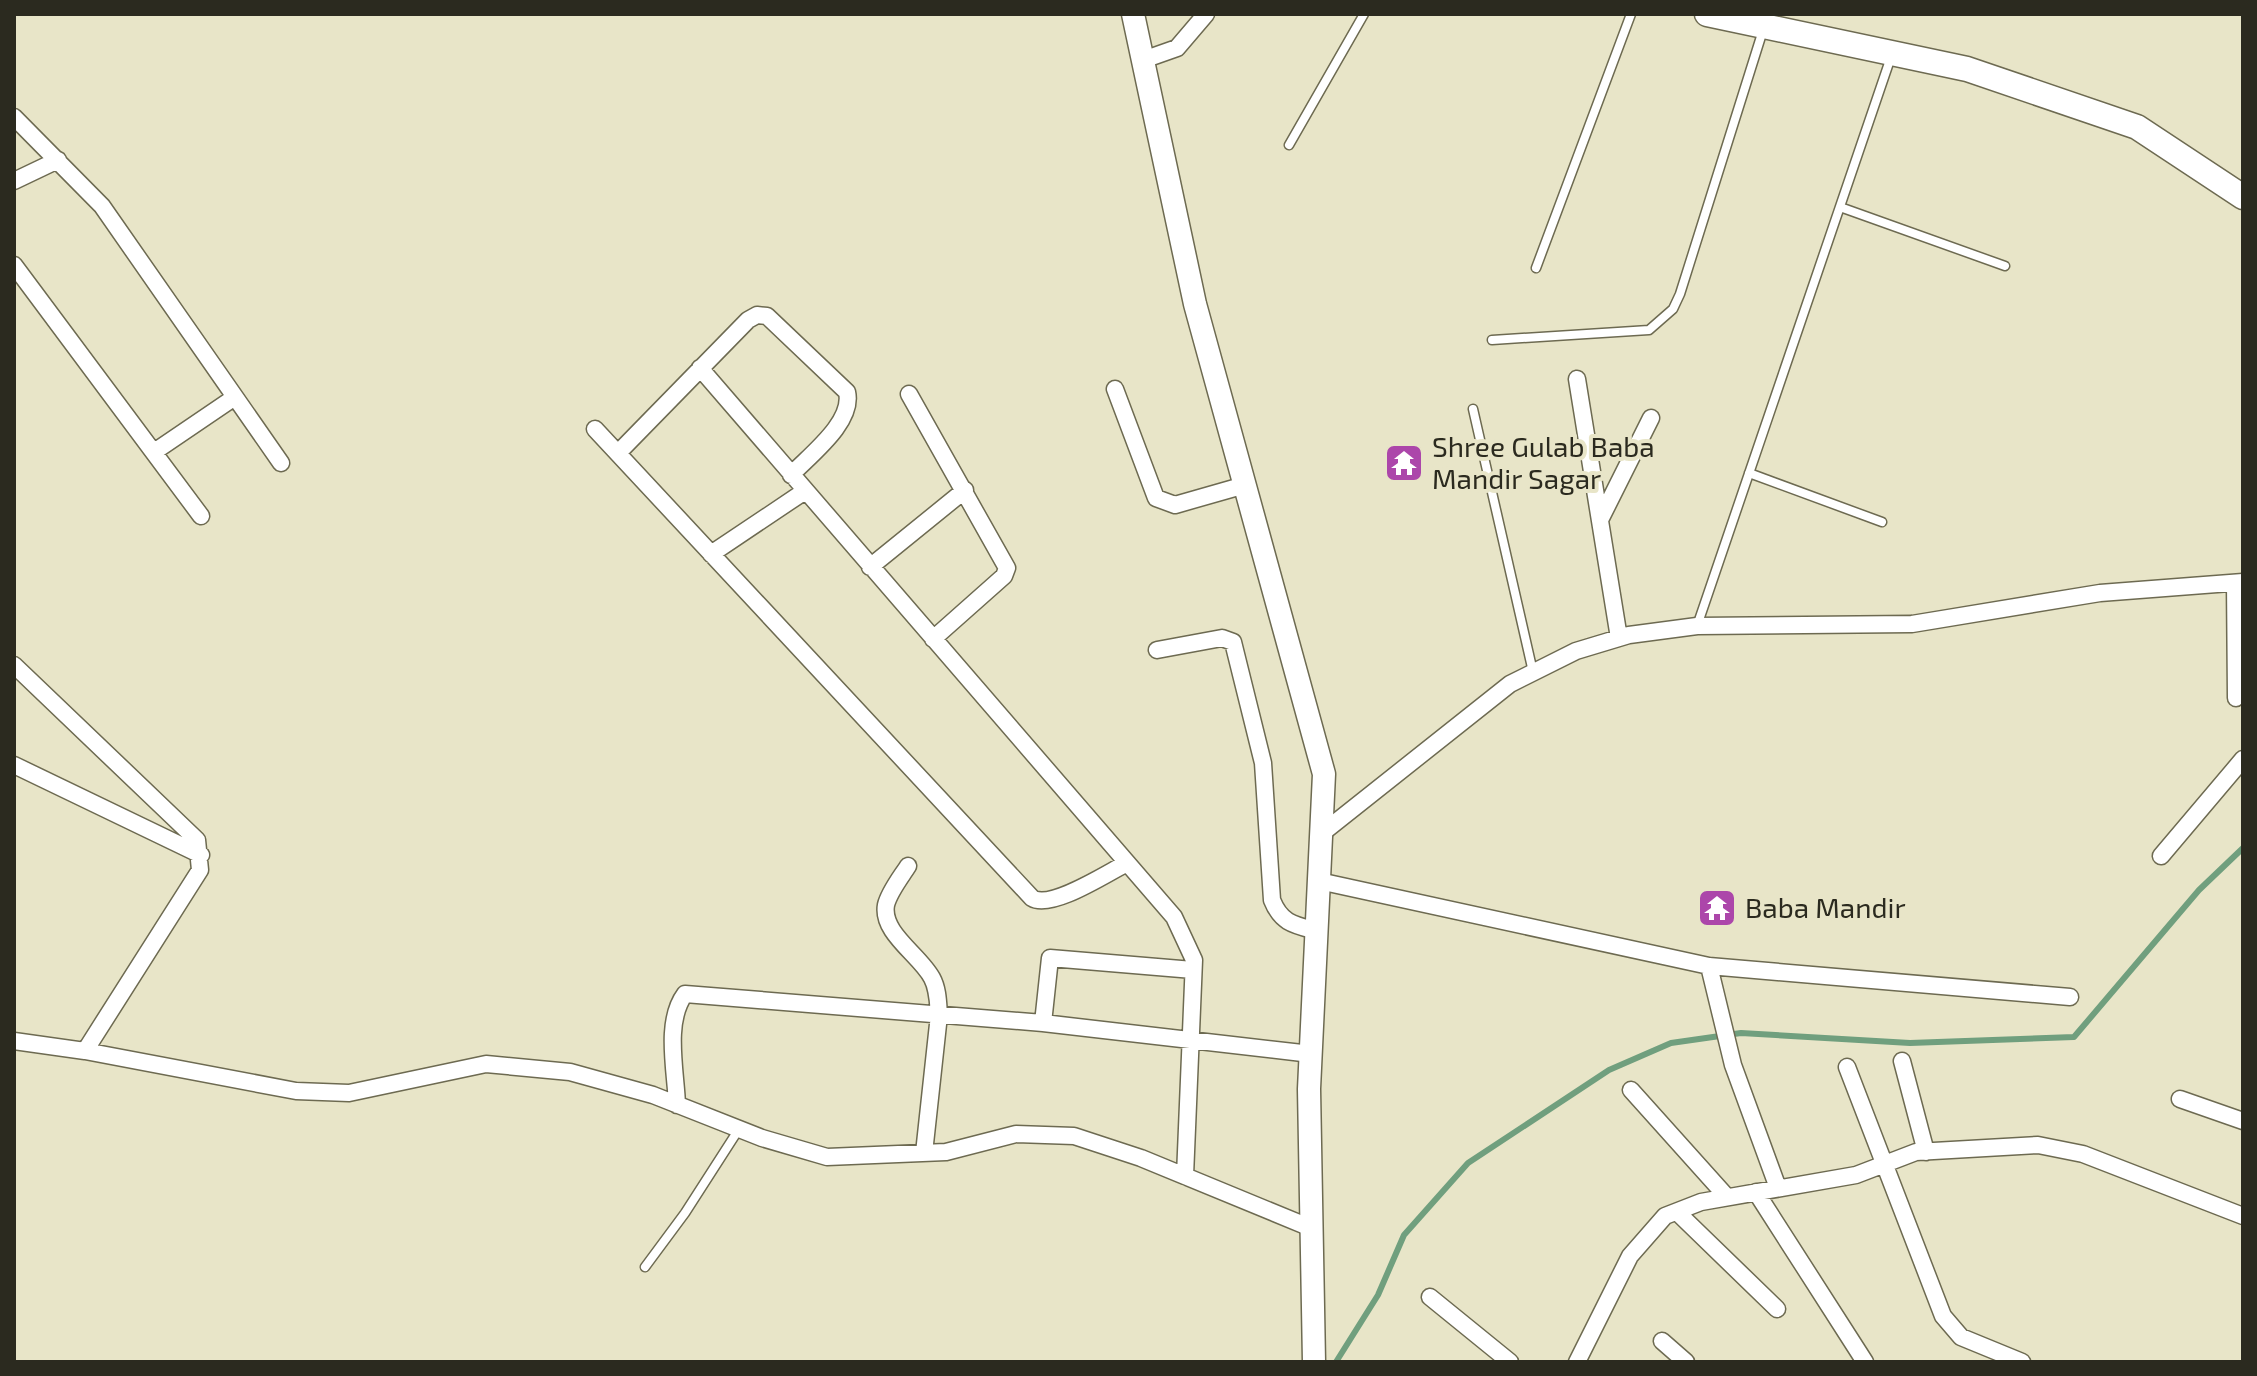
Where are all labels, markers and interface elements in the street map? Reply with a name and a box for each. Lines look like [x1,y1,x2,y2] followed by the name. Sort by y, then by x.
[1432,429,1655,495] place label: Shree Gulab Baba Mandir Sagar
[1383,442,1425,484] temple icon: Shree Gulab Baba Mandir Sagar
[1696,887,1738,929] temple icon: Baba Mandir
[1745,890,1906,924] place label: Baba Mandir

